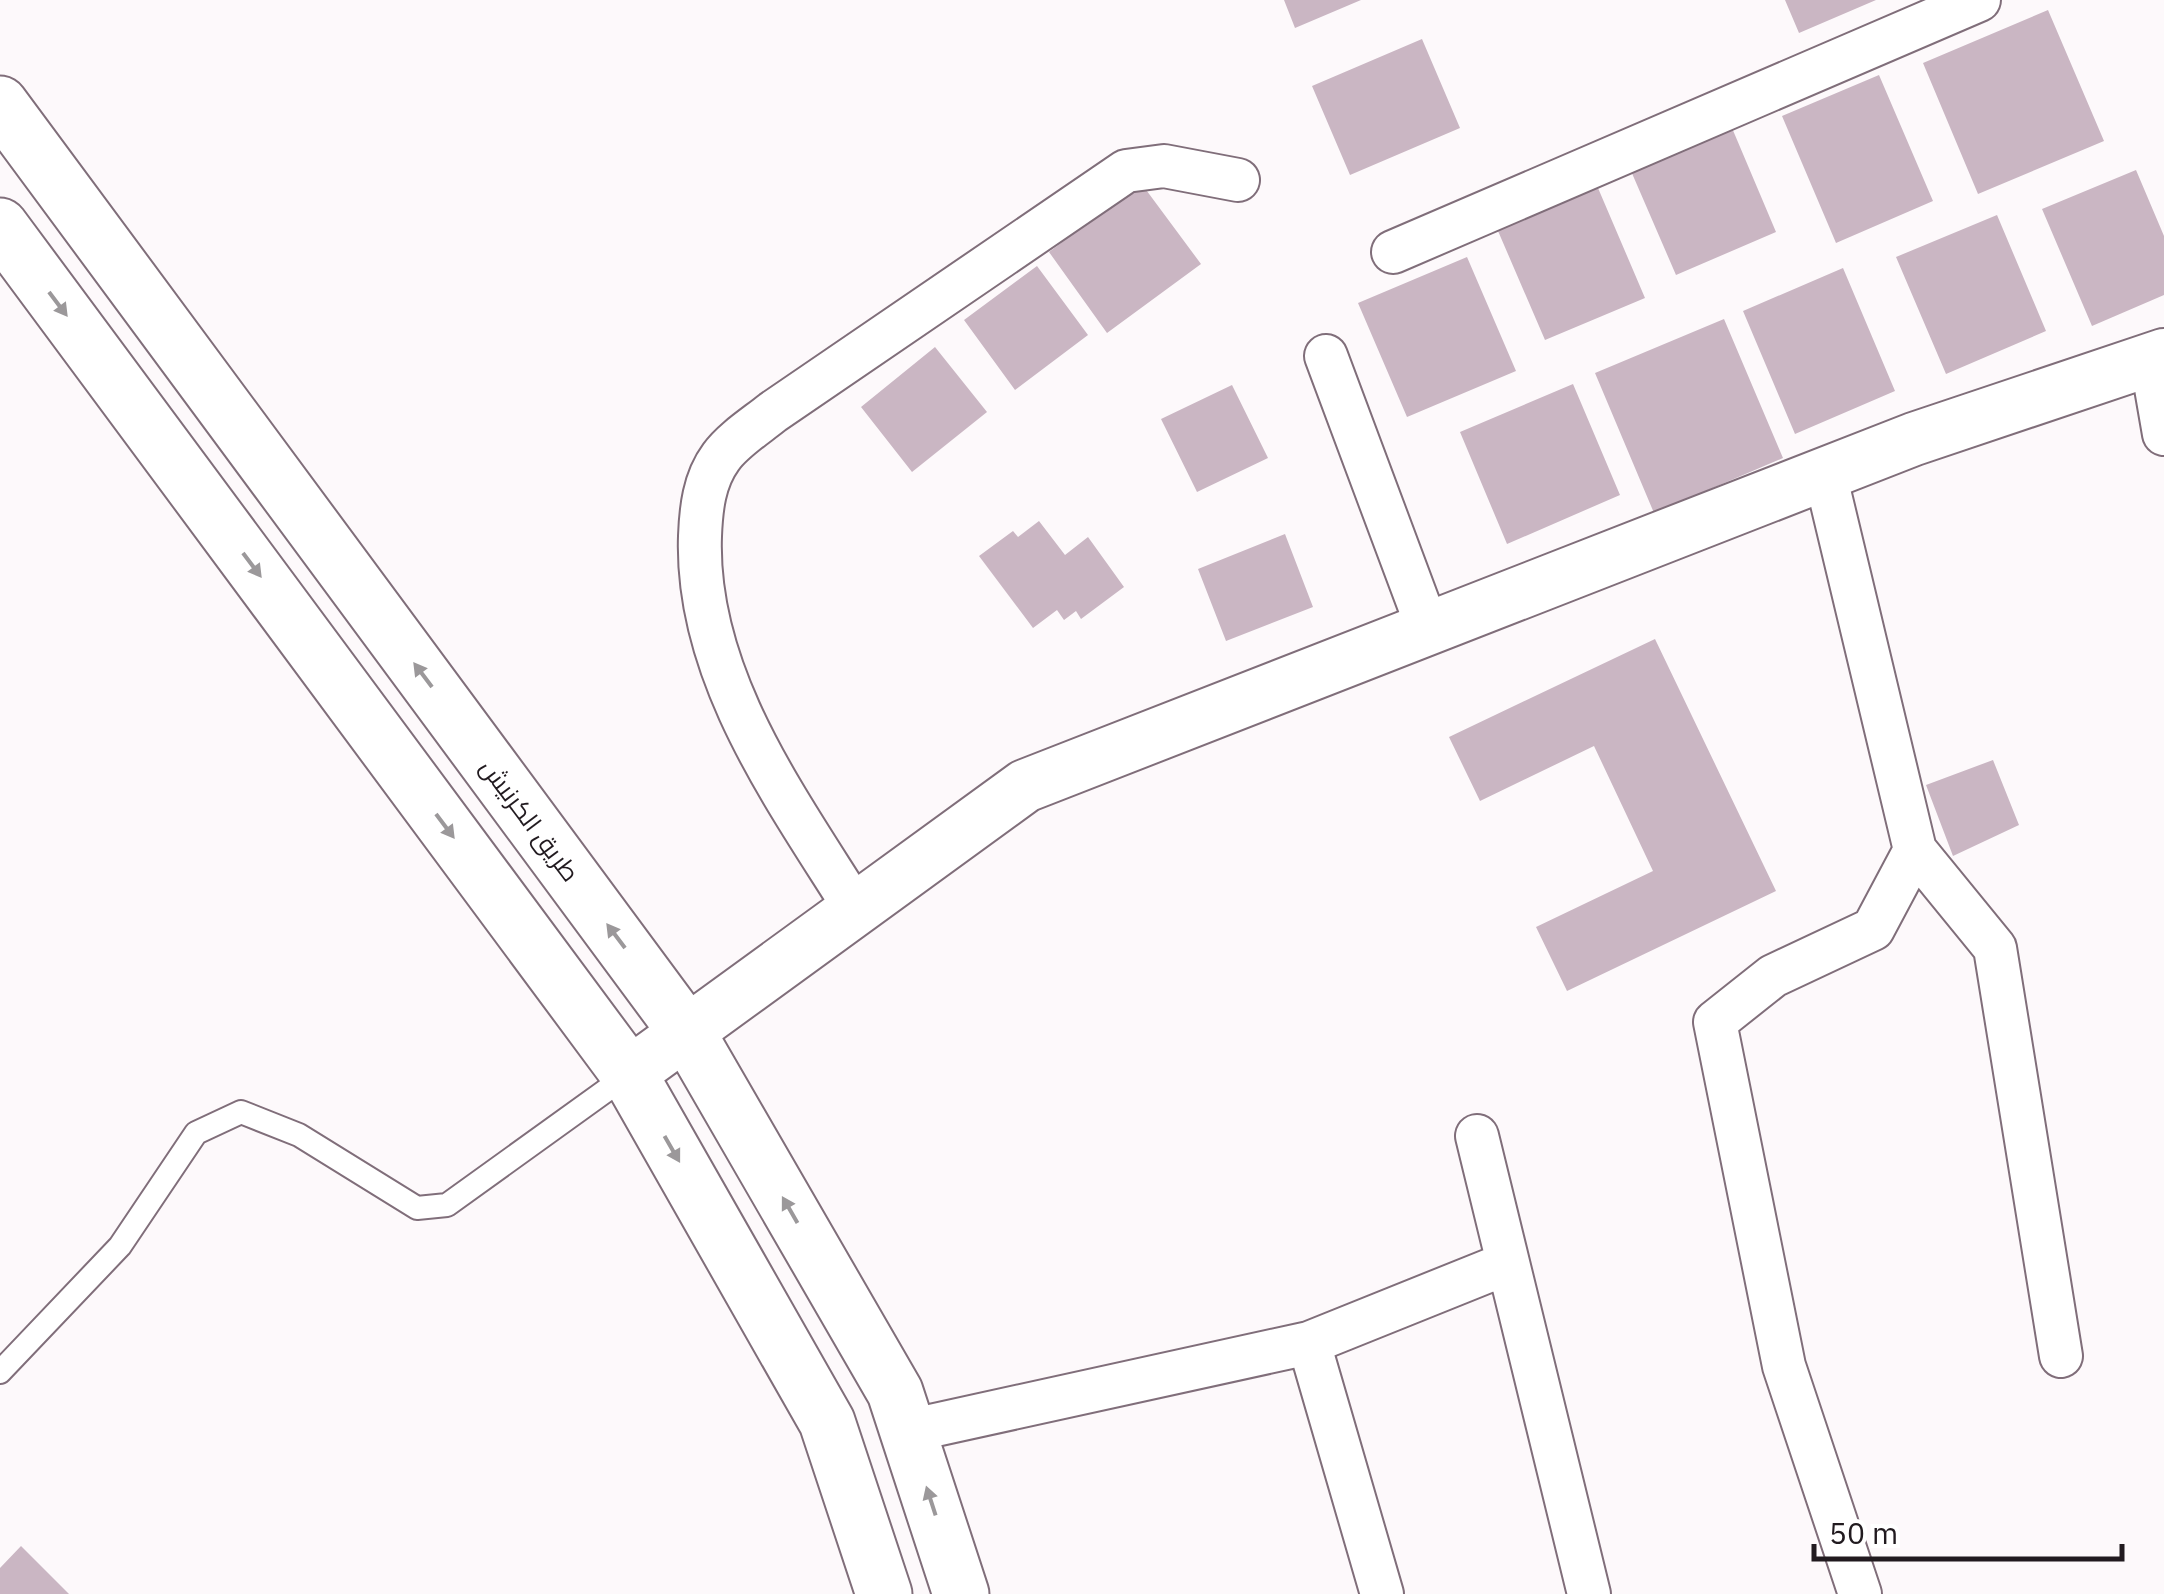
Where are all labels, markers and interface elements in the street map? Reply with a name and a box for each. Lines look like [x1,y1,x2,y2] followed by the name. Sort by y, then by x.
[48,291,67,317] one-way arrow
[241,552,261,578] one-way arrow
[413,662,433,688] one-way arrow
[473,752,587,888] street label: طريق الكرنيش
[435,813,455,839] one-way arrow
[607,923,627,949] one-way arrow
[663,1135,680,1163] one-way arrow
[782,1196,799,1224] one-way arrow
[922,1486,937,1516] one-way arrow
[1814,1499,2122,1561] scale bar
[1829,1513,1898,1552] text: 50 m

